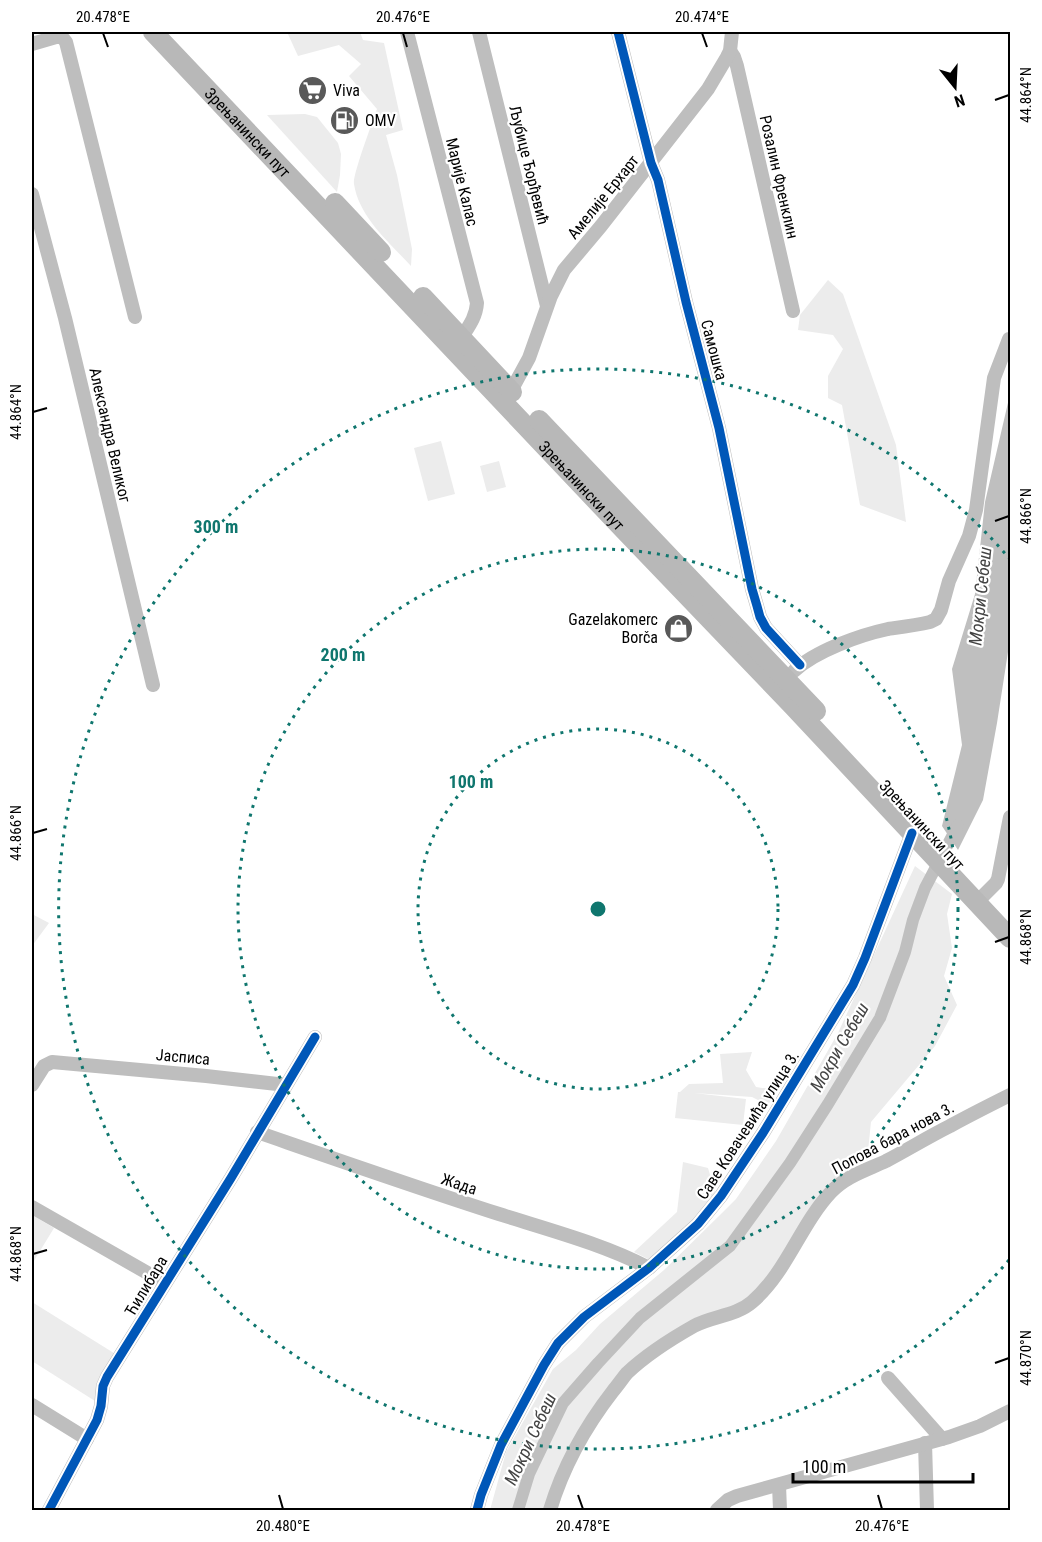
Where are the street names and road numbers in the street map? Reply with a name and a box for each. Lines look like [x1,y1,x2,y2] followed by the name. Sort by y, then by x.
[201,84,295,181] street label: Зрењанински пут
[505,103,553,227] street label: Љубице Ђорђевић
[756,113,802,241] street label: Розалин Френклин
[442,136,482,228] street label: Марије Калас
[563,151,643,243] street label: Амелије Ерхарт
[697,318,731,382] street label: Самошка
[85,366,135,504] street label: Александра Великог
[535,437,629,534] street label: Зрењанински пут
[875,776,969,874] street label: Зрењанински пут
[155,1045,211,1069] street label: Јасписа
[693,1047,803,1203] street label: Саве Ковачевића улица 3.
[829,1098,957,1178] street label: Попова бара нова 3.
[439,1169,479,1199] street label: Жада
[121,1253,171,1319] street label: Ћилибара

